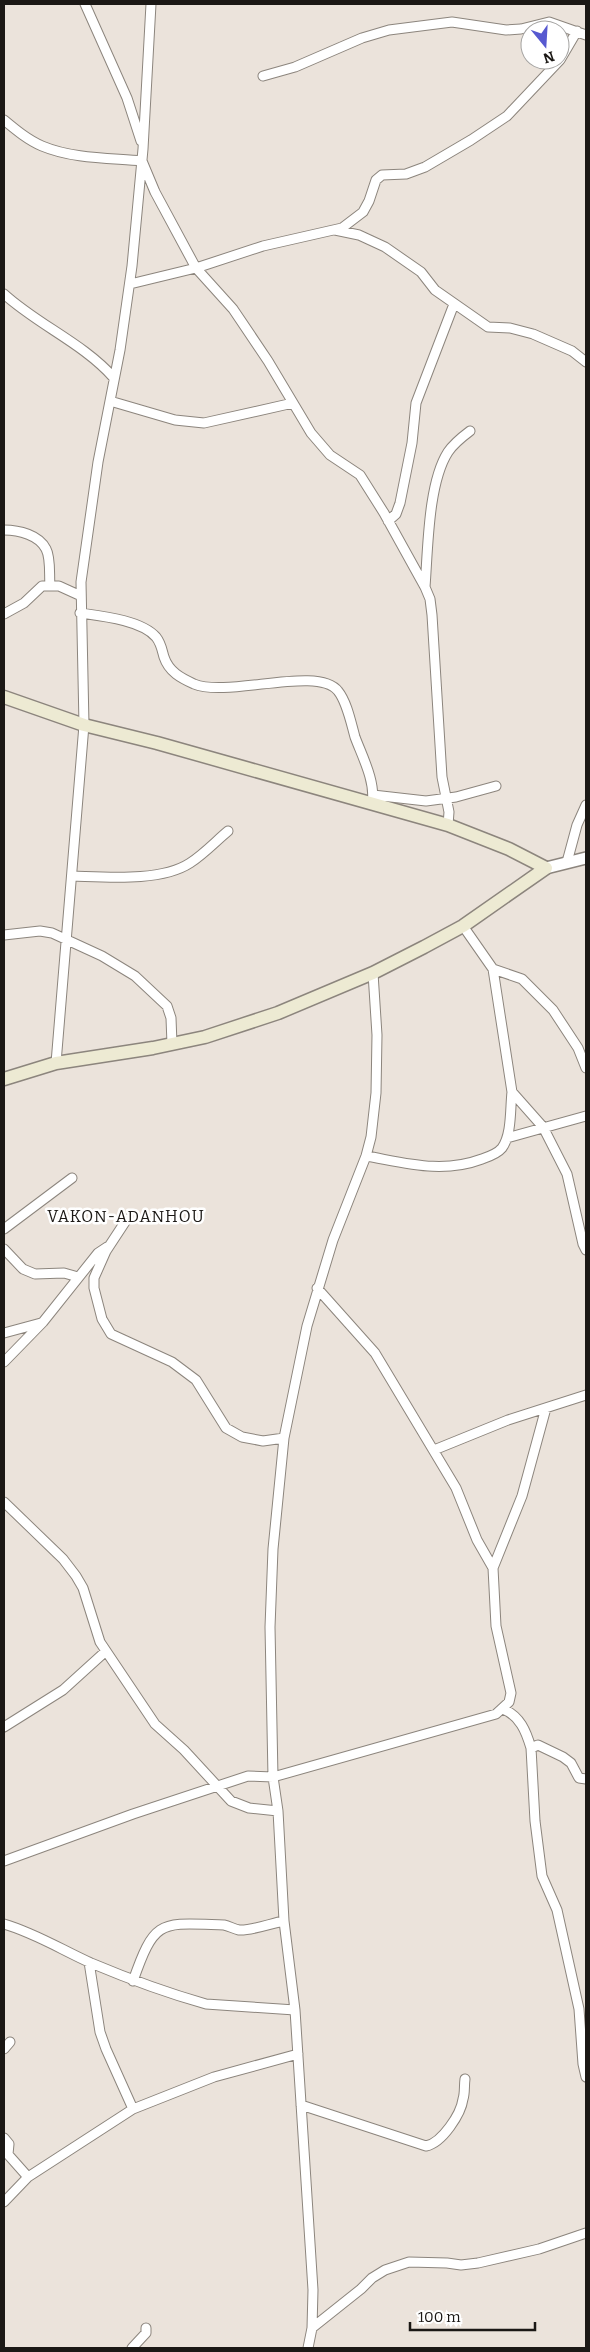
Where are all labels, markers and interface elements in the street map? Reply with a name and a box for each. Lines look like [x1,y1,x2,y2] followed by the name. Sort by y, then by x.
[520,20,570,70] north arrow
[541,47,557,67] text: N
[47,1207,205,1226] district label: VAKON-ADANHOU
[410,2300,535,2332] scale bar
[418,2308,461,2326] text: 100 m

